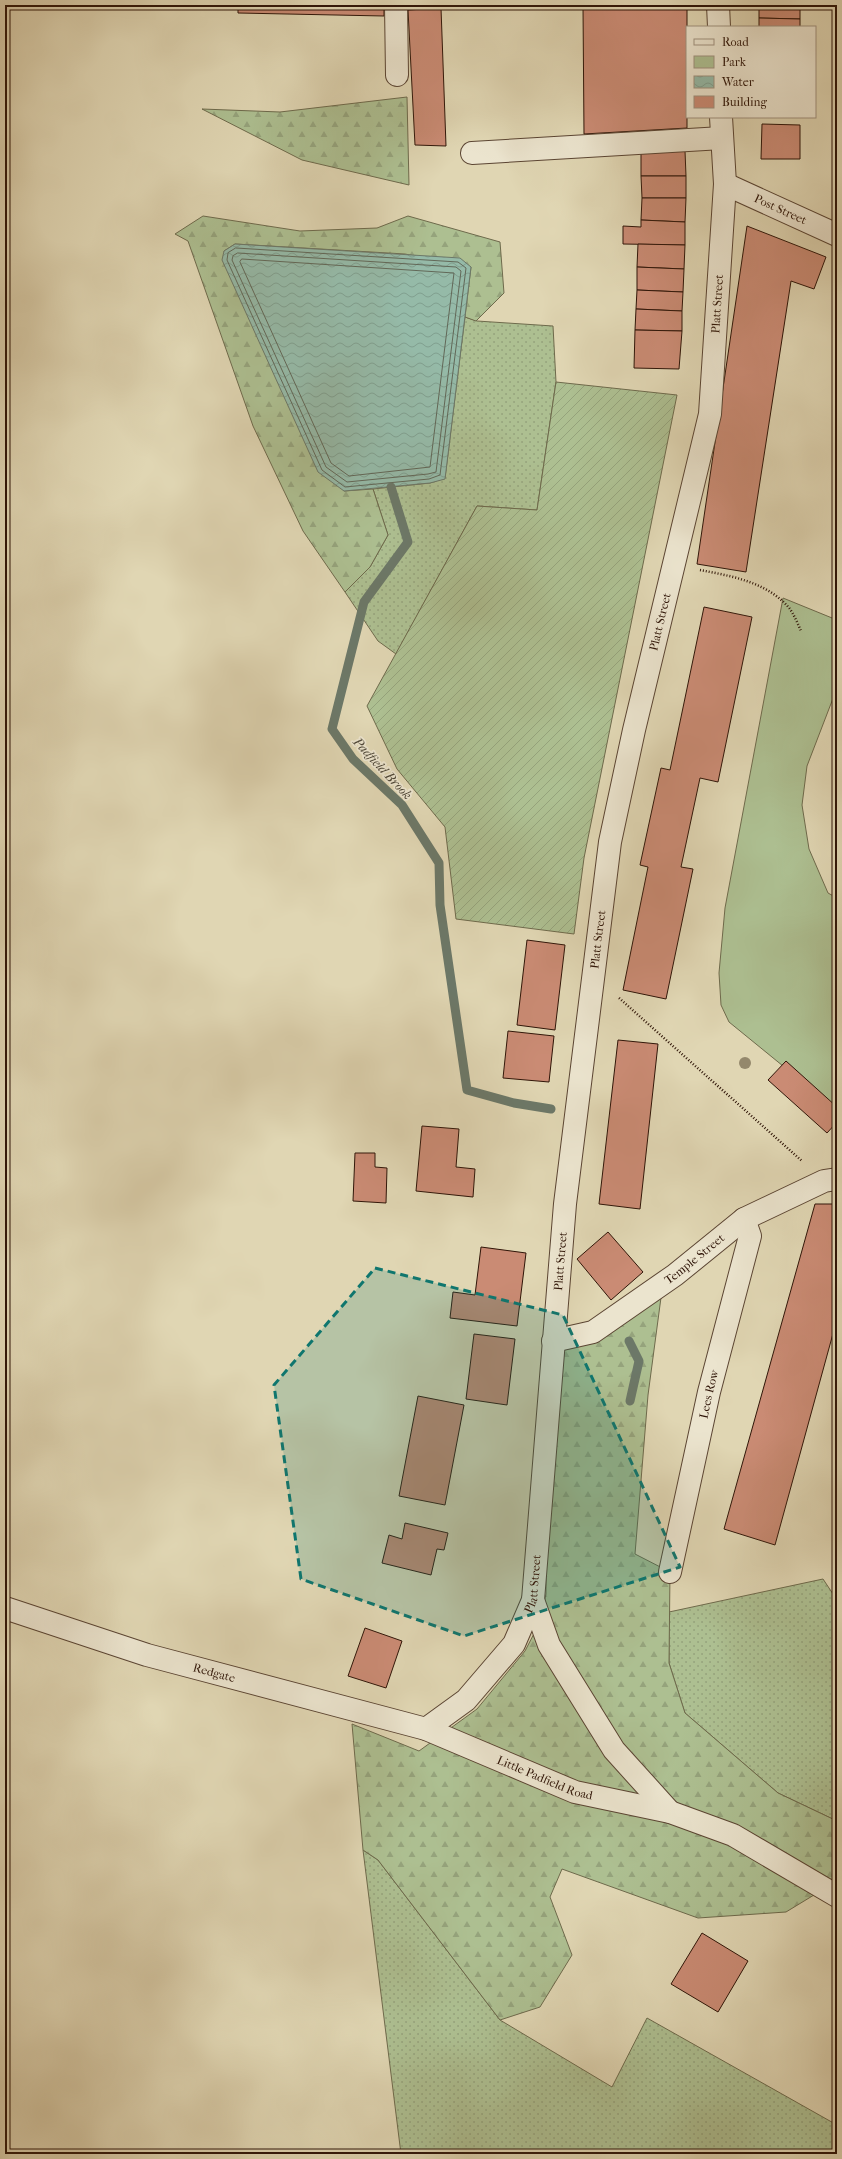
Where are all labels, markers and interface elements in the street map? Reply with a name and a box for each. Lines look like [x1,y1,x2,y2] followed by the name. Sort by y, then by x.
[686,26,816,118] legend
[722,35,749,49] text: Road
[722,55,747,69] text: Park
[721,75,755,89] text: Water
[722,95,767,109] text: Building
[752,191,810,228] street label: Post Street
[708,273,726,334] street label: Platt Street
[646,591,674,652] street label: Platt Street
[350,734,415,802] water label: Padfield Brook
[587,909,609,970] street label: Platt Street
[662,1230,728,1287] street label: Temple Street
[551,1231,570,1291] street label: Platt Street
[696,1367,722,1420] street label: Lees Row
[521,1553,544,1615] street label: Platt Street
[191,1660,237,1685] street label: Redgate
[495,1753,594,1803] street label: Little Padfield Road

